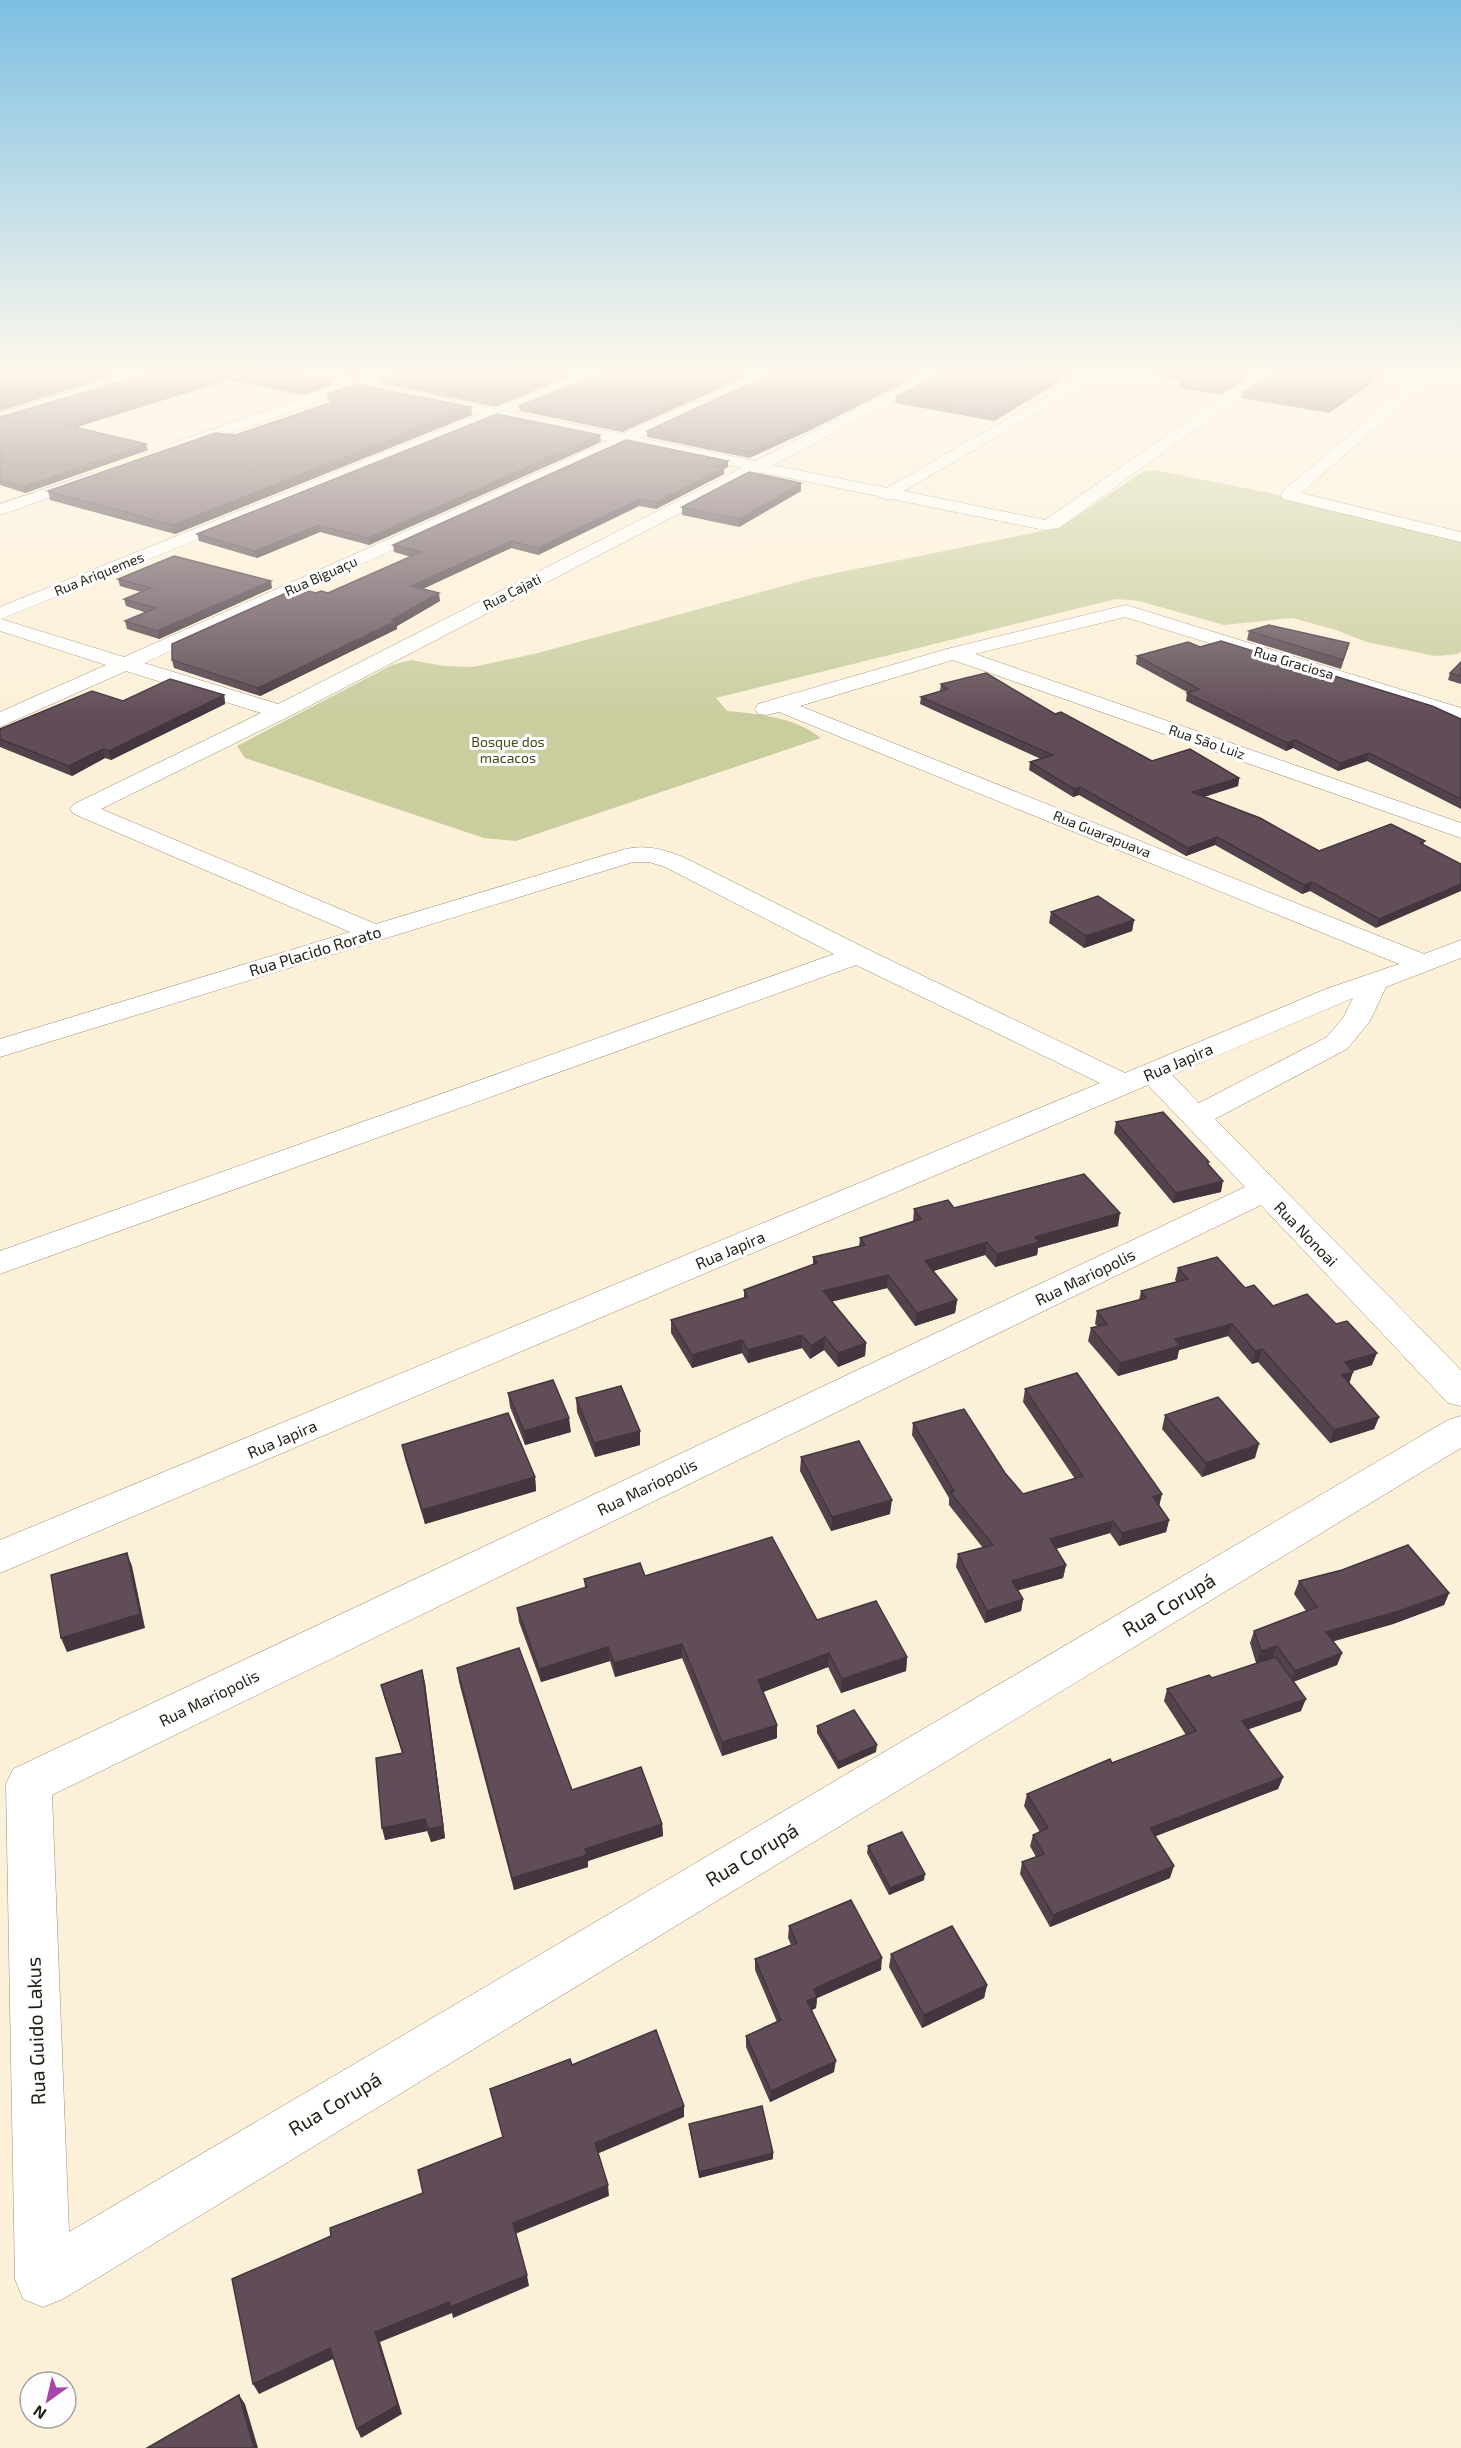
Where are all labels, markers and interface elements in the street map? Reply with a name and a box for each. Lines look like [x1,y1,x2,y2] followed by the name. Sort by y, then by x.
[51,548,146,599] street label: Rua Ariquemes
[282,552,360,600] street label: Rua Biguaçu
[480,570,544,613] street label: Rua Cajati
[1252,642,1336,683] street label: Rua Graciosa
[1167,720,1248,763] street label: Rua São Luiz
[471,733,545,766] park label: Bosque dos macacos
[1051,806,1154,861] street label: Rua Guarapuava
[246,921,383,980] street label: Rua Placido Rorato
[1140,1038,1215,1085] street label: Rua Japira
[1271,1197,1342,1270] street label: Rua Nonoai
[692,1226,767,1273] street label: Rua Japira
[1032,1244,1138,1309] street label: Rua Mariopolis
[244,1415,319,1462] street label: Rua Japira
[594,1454,700,1519] street label: Rua Mariopolis
[1118,1567,1219,1641] street label: Rua Corupá
[156,1665,262,1730] street label: Rua Mariopolis
[701,1817,802,1891] street label: Rua Corupá
[20,1956,50,2106] street label: Rua Guido Lakus
[284,2066,385,2140] street label: Rua Corupá
[18,2370,78,2430] north arrow
[29,2402,49,2424] text: N

